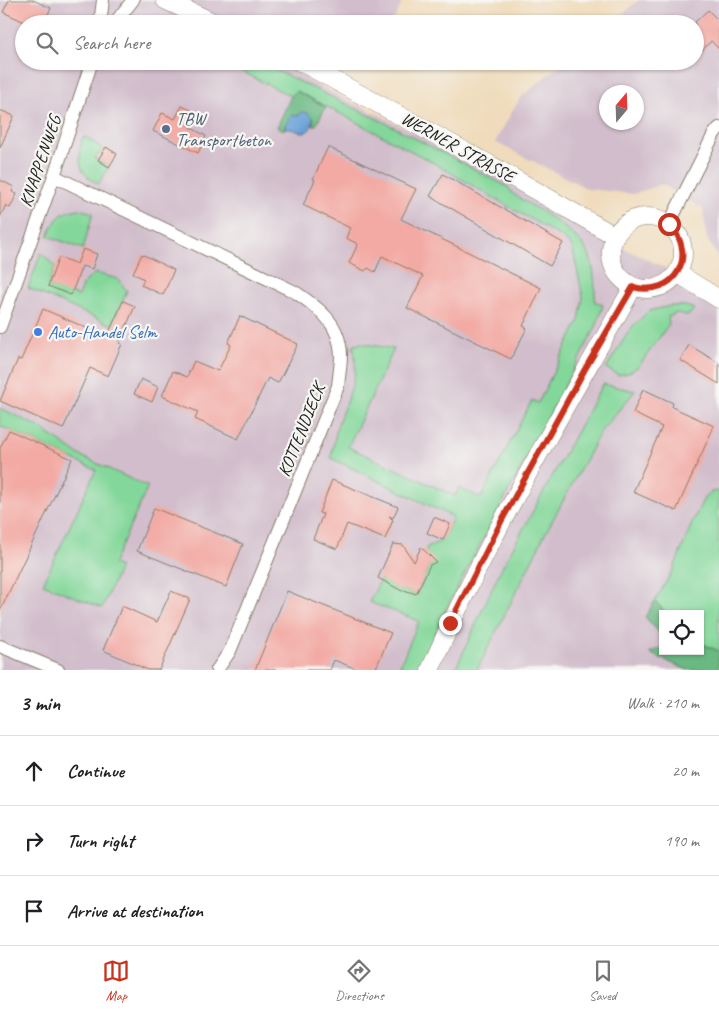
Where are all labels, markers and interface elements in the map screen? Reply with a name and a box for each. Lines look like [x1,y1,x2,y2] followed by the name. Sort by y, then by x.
[15,15,704,70] search box
[33,29,61,57] icon: search
[73,31,150,55] text: Search here
[599,85,644,130] north arrow
[397,107,521,188] street label: WERNER STRASSE
[176,108,272,151] place label: TBW Transportbeton
[14,110,67,210] street label: KNAPPENWEG
[160,123,172,135] marker: TBW Transportbeton
[658,213,681,236] route start
[48,321,158,343] place label: Auto-Handel Selm
[32,326,44,338] marker: Auto-Handel Selm
[272,377,331,480] street label: KOTTENDIECK
[659,610,704,655] map controls
[659,610,704,655] button: locate
[439,612,462,635] route end
[20,690,60,716] text: 3 min
[627,693,699,713] text: Walk · 210 m
[20,757,48,785] icon: ahead
[67,759,124,783] text: Continue
[672,761,699,781] text: 20 m
[20,827,48,855] icon: right
[67,829,134,853] text: Turn right
[665,831,699,851] text: 190 m
[20,897,48,925] icon: arrive
[67,899,203,923] text: Arrive at destination
[102,957,130,1004] tab: Map
[335,957,384,1004] tab: Directions
[589,957,617,1004] tab: Saved

